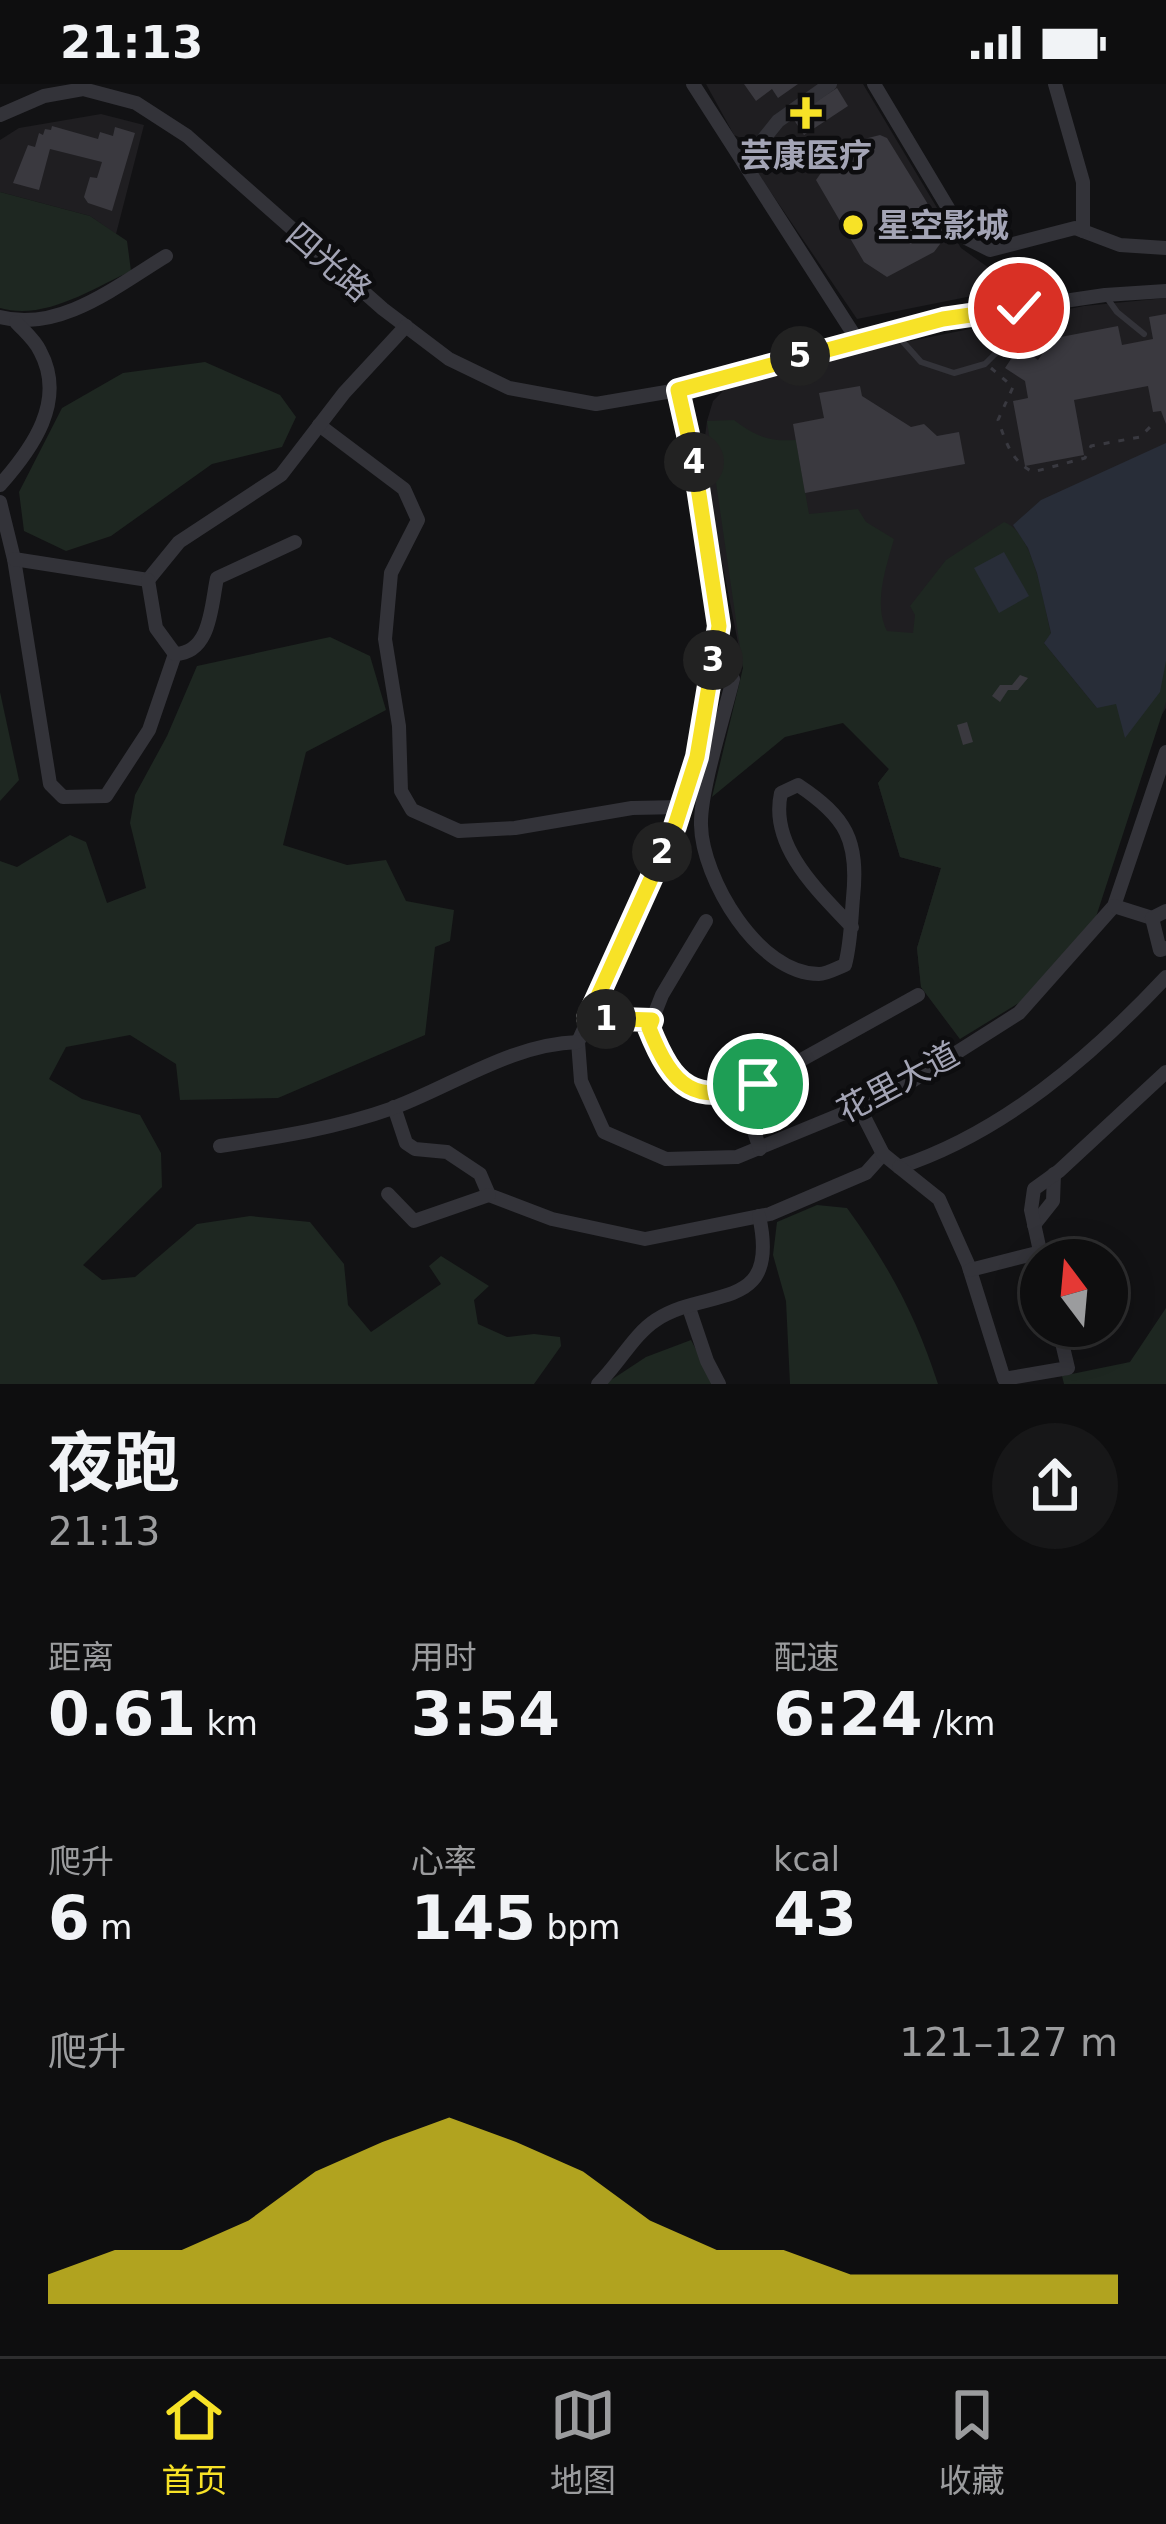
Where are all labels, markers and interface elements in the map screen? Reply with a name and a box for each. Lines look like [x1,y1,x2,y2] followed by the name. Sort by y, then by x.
[60,16,203,69] text: 21:13
[790,97,822,129] marker: 芸康医疗
[740,136,872,175] place label: 芸康医疗
[877,206,1009,245] place label: 星空影城
[840,212,866,238] marker: 星空影城
[279,215,379,309] street label: 四光路
[968,257,1070,359] pin
[986,275,1052,341] icon: check
[770,326,830,386] pin: 5
[789,336,811,375] text: 5
[664,432,724,492] pin: 4
[683,442,705,481] text: 4
[683,630,743,690] pin: 3
[702,640,724,679] text: 3
[632,822,692,882] pin: 2
[651,832,673,871] text: 2
[576,989,636,1049] pin: 1
[595,999,617,1038] text: 1
[707,1033,809,1135] pin
[831,1034,965,1130] street label: 花里大道
[725,1051,791,1117] icon: arrive
[1020,1239,1128,1347] north arrow
[1020,1239,1128,1347] map controls
[992,1423,1118,1549] button: share
[48,1425,180,1502] text: 夜跑
[48,1509,160,1554] text: 21:13
[48,1638,114,1677] text: 距离
[411,1638,477,1677] text: 用时
[773,1638,839,1677] text: 配速
[48,1679,196,1749] text: 0.61
[411,1679,560,1749] text: 3:54
[773,1679,923,1749] text: 6:24
[196,1704,258,1743] text: km
[923,1704,995,1743] text: /km
[773,1840,840,1879] text: kcal
[48,1842,114,1881] text: 爬升
[411,1842,477,1881] text: 心率
[773,1879,857,1949] text: 43
[48,1883,90,1953] text: 6
[411,1883,536,1953] text: 145
[90,1908,132,1947] text: m
[536,1908,620,1947] text: bpm
[899,2020,1118,2065] text: 121–127 m
[48,2029,126,2074] text: 爬升
[161,2382,227,2502] tab: 首页
[550,2382,616,2502] tab: 地图
[939,2382,1005,2502] tab: 收藏

